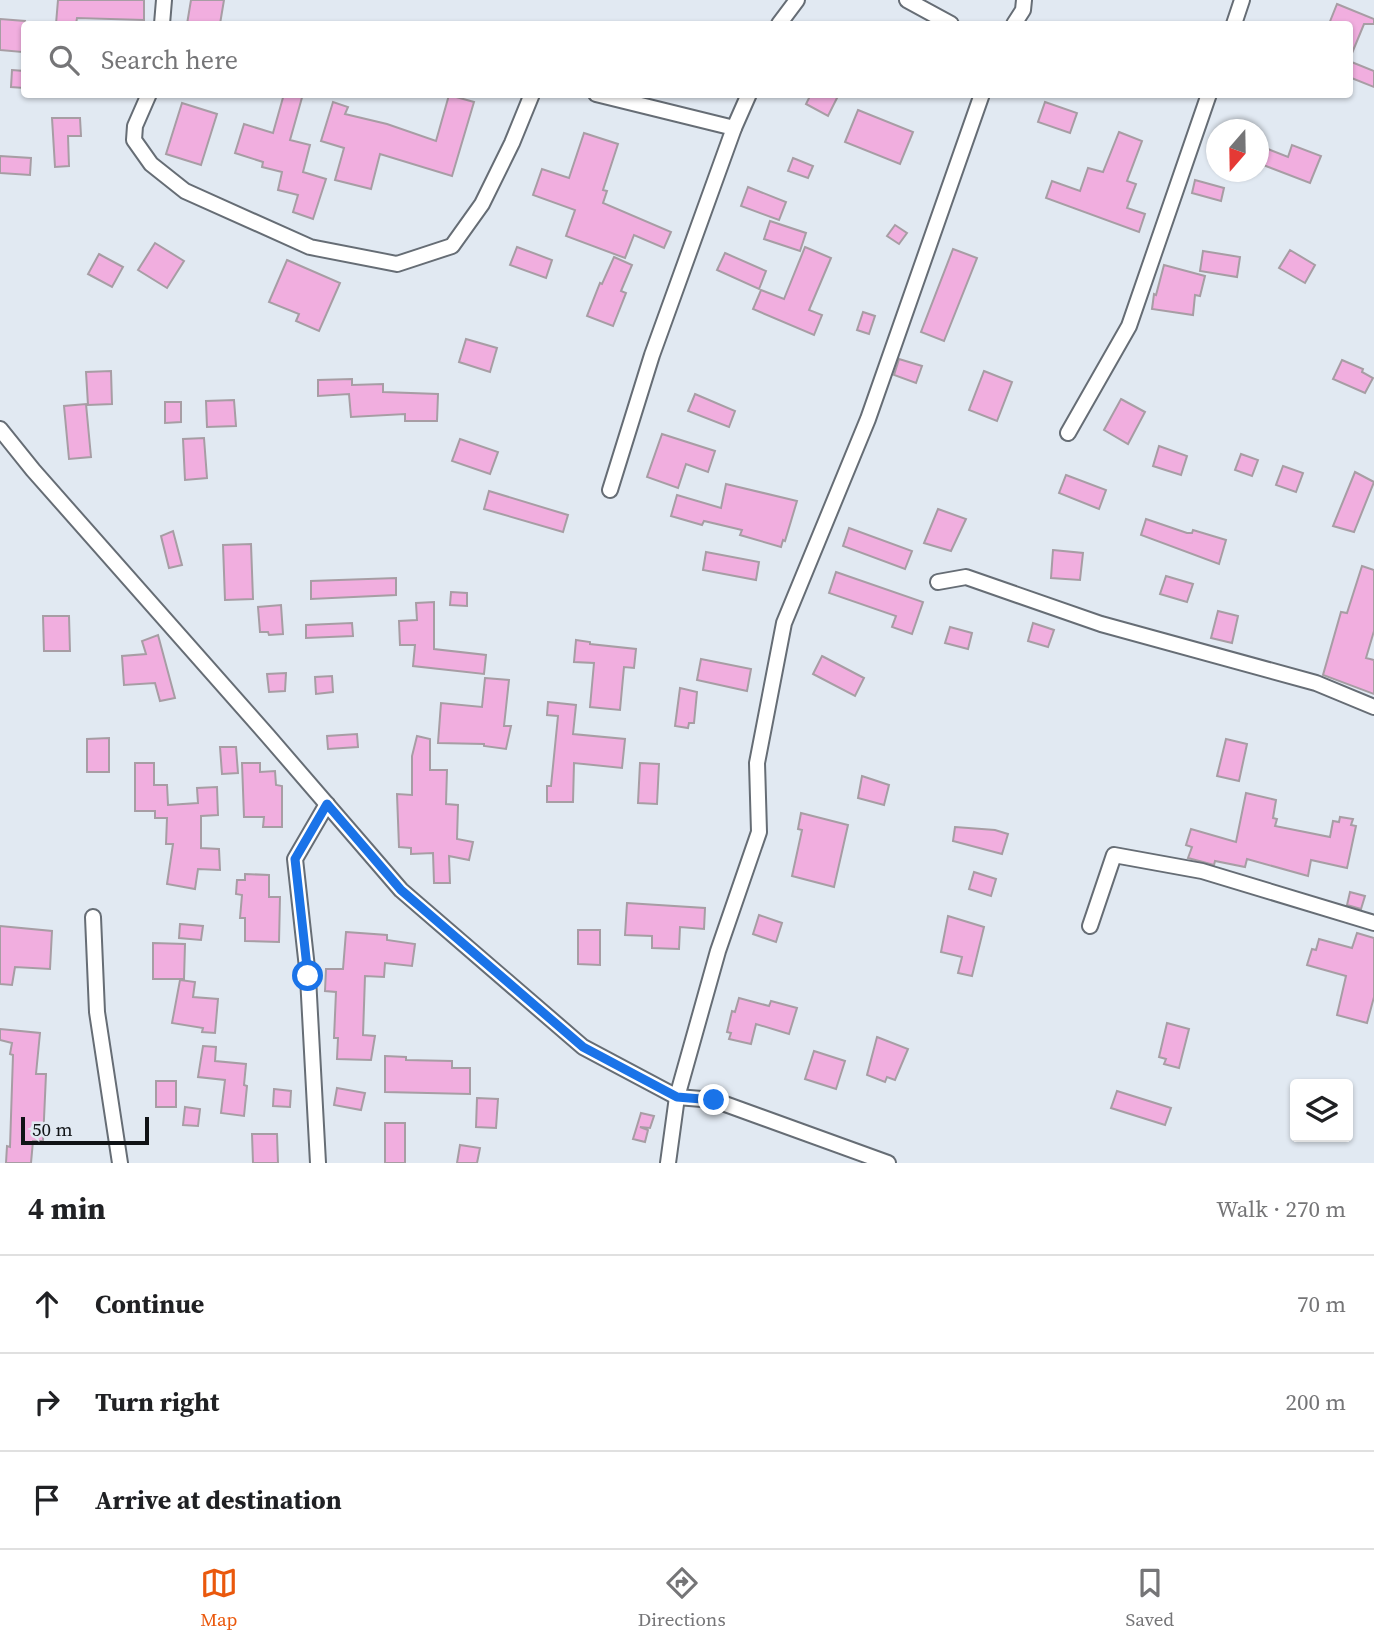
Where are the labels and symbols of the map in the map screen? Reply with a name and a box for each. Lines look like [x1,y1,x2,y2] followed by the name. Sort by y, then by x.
[1206,119,1269,182] north arrow
[292,960,323,991] route start
[698,1084,729,1115] route end
[21,1114,149,1146] scale bar

